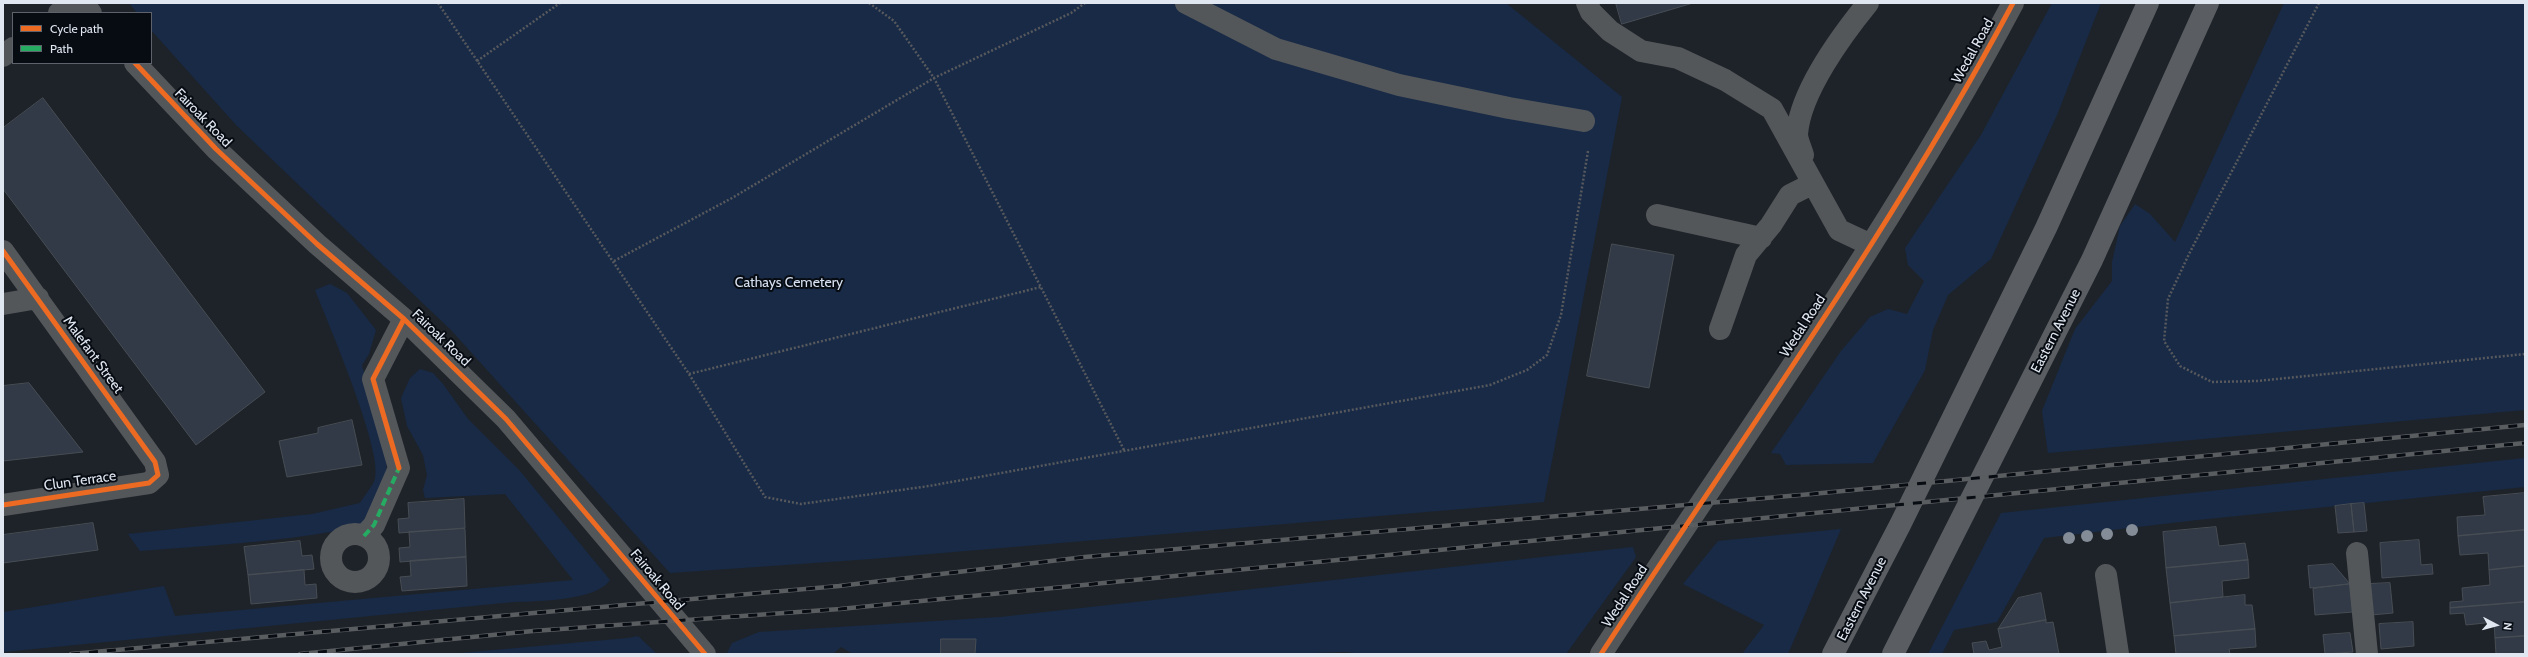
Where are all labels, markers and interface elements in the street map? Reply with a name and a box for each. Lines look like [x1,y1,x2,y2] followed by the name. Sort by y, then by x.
[12,12,152,64] legend
[1948,16,1998,86] street label: Wedal Road
[50,21,103,36] text: Cycle path
[50,41,73,56] text: Path
[171,85,235,151] street label: Fairoak Road
[735,275,843,291] park label: Cathays Cemetery
[2028,286,2084,376] street label: Eastern Avenue
[1777,292,1829,360] street label: Wedal Road
[408,306,474,370] street label: Fairoak Road
[59,313,127,397] street label: Malefant Street
[43,468,117,494] street label: Clun Terrace
[627,546,687,614] street label: Fairoak Road
[1834,554,1890,644] street label: Eastern Avenue
[1599,562,1651,630] street label: Wedal Road
[2476,605,2516,645] north arrow
[2501,622,2515,631] text: N

